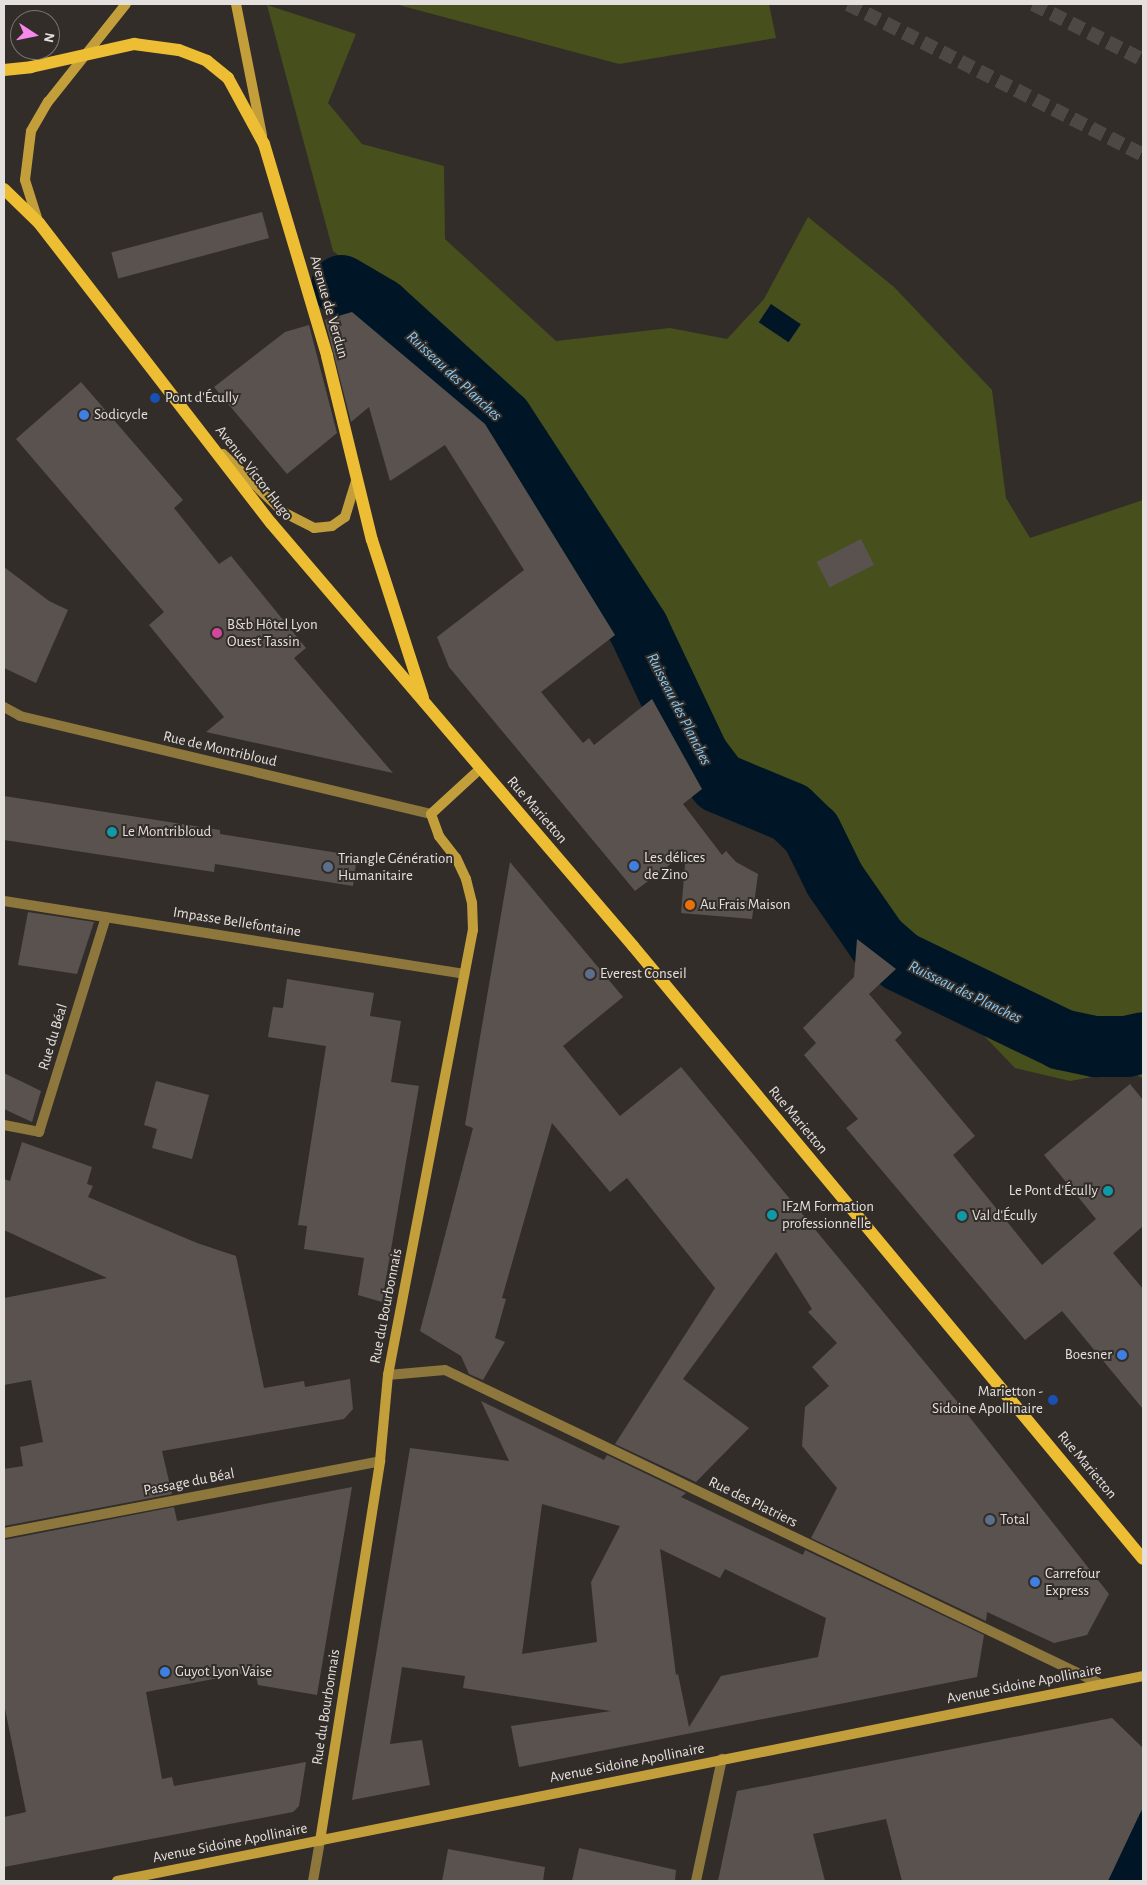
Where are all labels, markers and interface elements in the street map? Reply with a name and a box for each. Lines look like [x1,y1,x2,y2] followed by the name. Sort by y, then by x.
[10,10,60,60] north arrow
[41,32,57,44] text: N
[306,254,352,360] street label: Avenue de Verdun
[402,327,506,425] water label: Ruisseau des Planches
[165,389,239,407] place label: Pont d'Écully
[149,392,161,404] marker: Pont d'Écully
[94,406,148,424] place label: Sodicycle
[78,409,90,421] marker: Sodicycle
[211,422,297,524] street label: Avenue Victor Hugo
[227,615,318,650] place label: B&b Hôtel Lyon Ouest Tassin
[211,627,223,639] marker: B&b Hôtel Lyon Ouest Tassin
[642,650,716,768] water label: Ruisseau des Planches
[161,727,279,771] street label: Rue de Montribloud
[503,773,571,847] street label: Rue Marietton
[122,823,211,841] place label: Le Montribloud
[106,826,118,838] marker: Le Montribloud
[644,848,705,883] place label: Les délices de Zino
[338,849,453,884] place label: Triangle Génération Humanitaire
[628,860,640,872] marker: Les délices de Zino
[322,861,334,873] marker: Triangle Génération Humanitaire
[700,896,790,914] place label: Au Frais Maison
[684,899,696,911] marker: Au Frais Maison
[172,903,302,941] street label: Impasse Bellefontaine
[905,956,1025,1028] water label: Ruisseau des Planches
[600,965,687,983] place label: Everest Conseil
[584,968,596,980] marker: Everest Conseil
[34,1002,72,1072] street label: Rue du Béal
[764,1082,832,1158] street label: Rue Marietton
[1009,1182,1098,1200] place label: Le Pont d'Écully
[1102,1185,1114,1197] marker: Le Pont d'Écully
[782,1197,874,1232] place label: IF2M Formation professionnelle
[972,1207,1037,1225] place label: Val d'Écully
[766,1209,778,1221] marker: IF2M Formation professionnelle
[956,1210,968,1222] marker: Val d'Écully
[366,1247,406,1365] street label: Rue du Bourbonnais
[1065,1346,1112,1364] place label: Boesner
[1116,1349,1128,1361] marker: Boesner
[932,1382,1043,1417] place label: Marietton - Sidoine Apollinaire
[1047,1394,1059,1406] marker: Marietton - Sidoine Apollinaire
[1053,1427,1121,1503] street label: Rue Marietton
[142,1464,236,1500] street label: Passage du Béal
[706,1473,800,1531] street label: Rue des Platriers
[1000,1511,1029,1529] place label: Total
[984,1514,996,1526] marker: Total
[1045,1564,1100,1599] place label: Carrefour Express
[1029,1576,1041,1588] marker: Carrefour Express
[308,1648,344,1766] street label: Rue du Bourbonnais
[945,1660,1103,1708] street label: Avenue Sidoine Apollinaire
[175,1663,272,1681] place label: Guyot Lyon Vaise
[159,1666,171,1678] marker: Guyot Lyon Vaise
[548,1739,706,1787] street label: Avenue Sidoine Apollinaire
[151,1819,309,1867] street label: Avenue Sidoine Apollinaire

